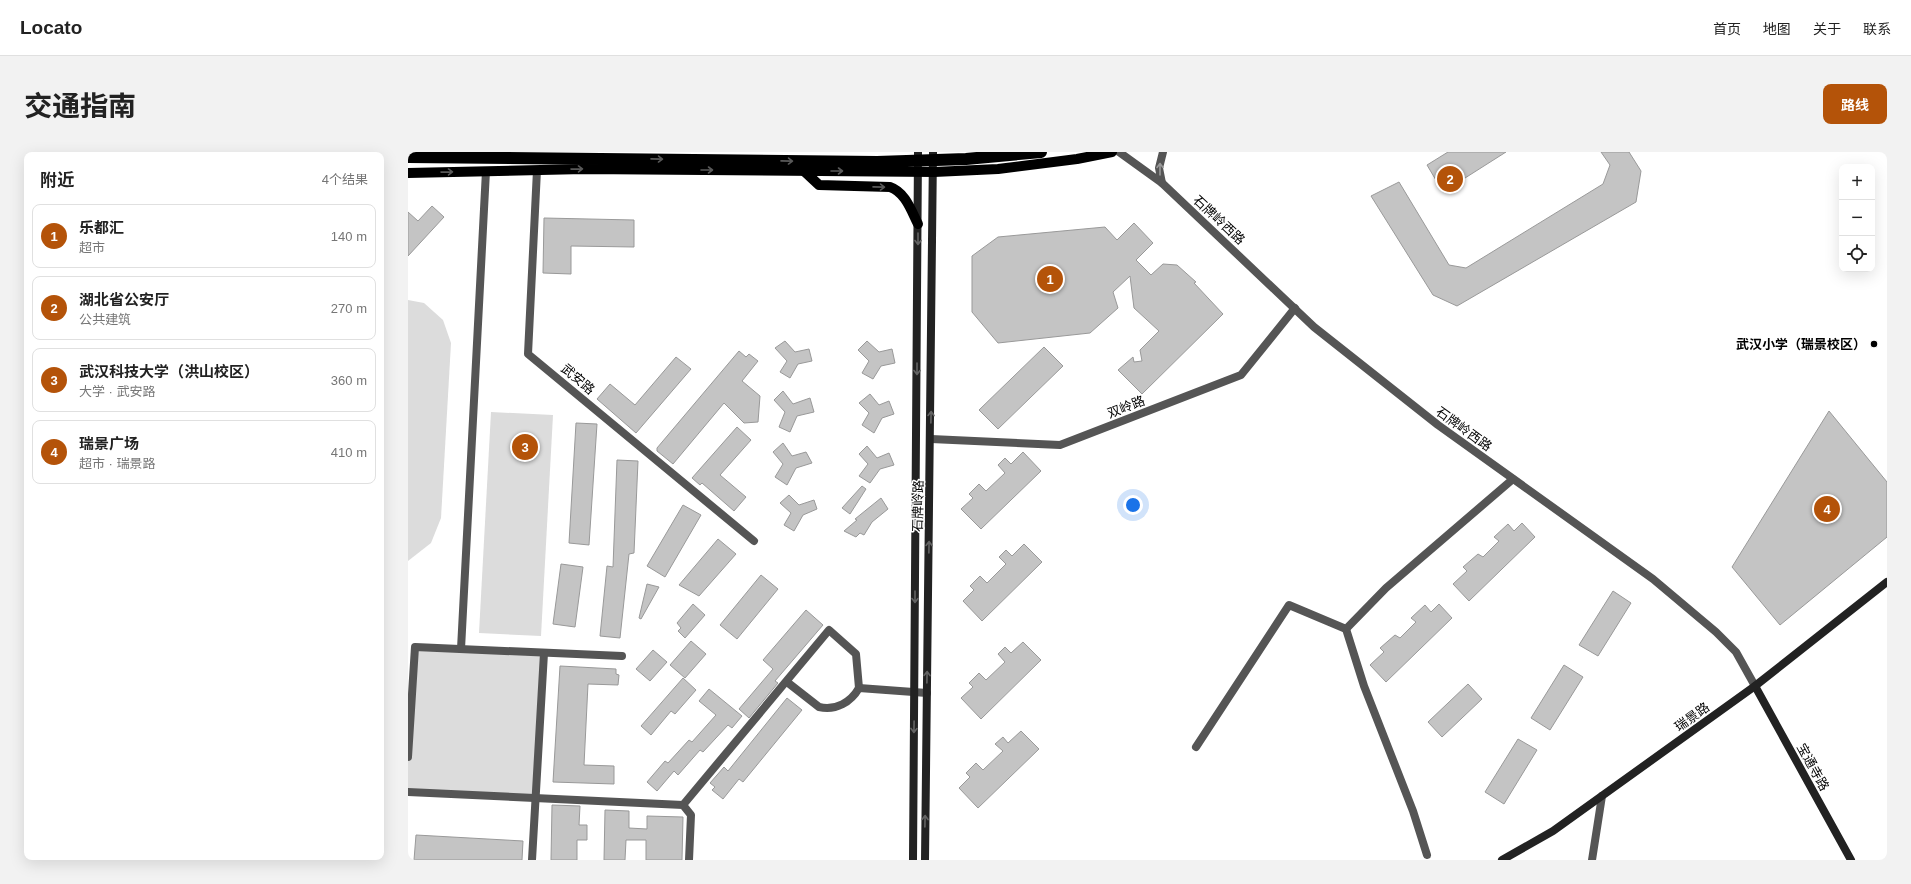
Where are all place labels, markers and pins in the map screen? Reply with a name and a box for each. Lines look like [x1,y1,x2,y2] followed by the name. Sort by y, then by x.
[1437,164,1463,194] pin: 2
[1037,264,1063,294] pin: 1
[1736,337,1866,352] place label: 武汉小学（瑞景校区）
[1869,339,1879,349] marker: 武汉小学（瑞景校区）
[512,432,538,462] pin: 3
[1814,494,1840,524] pin: 4

